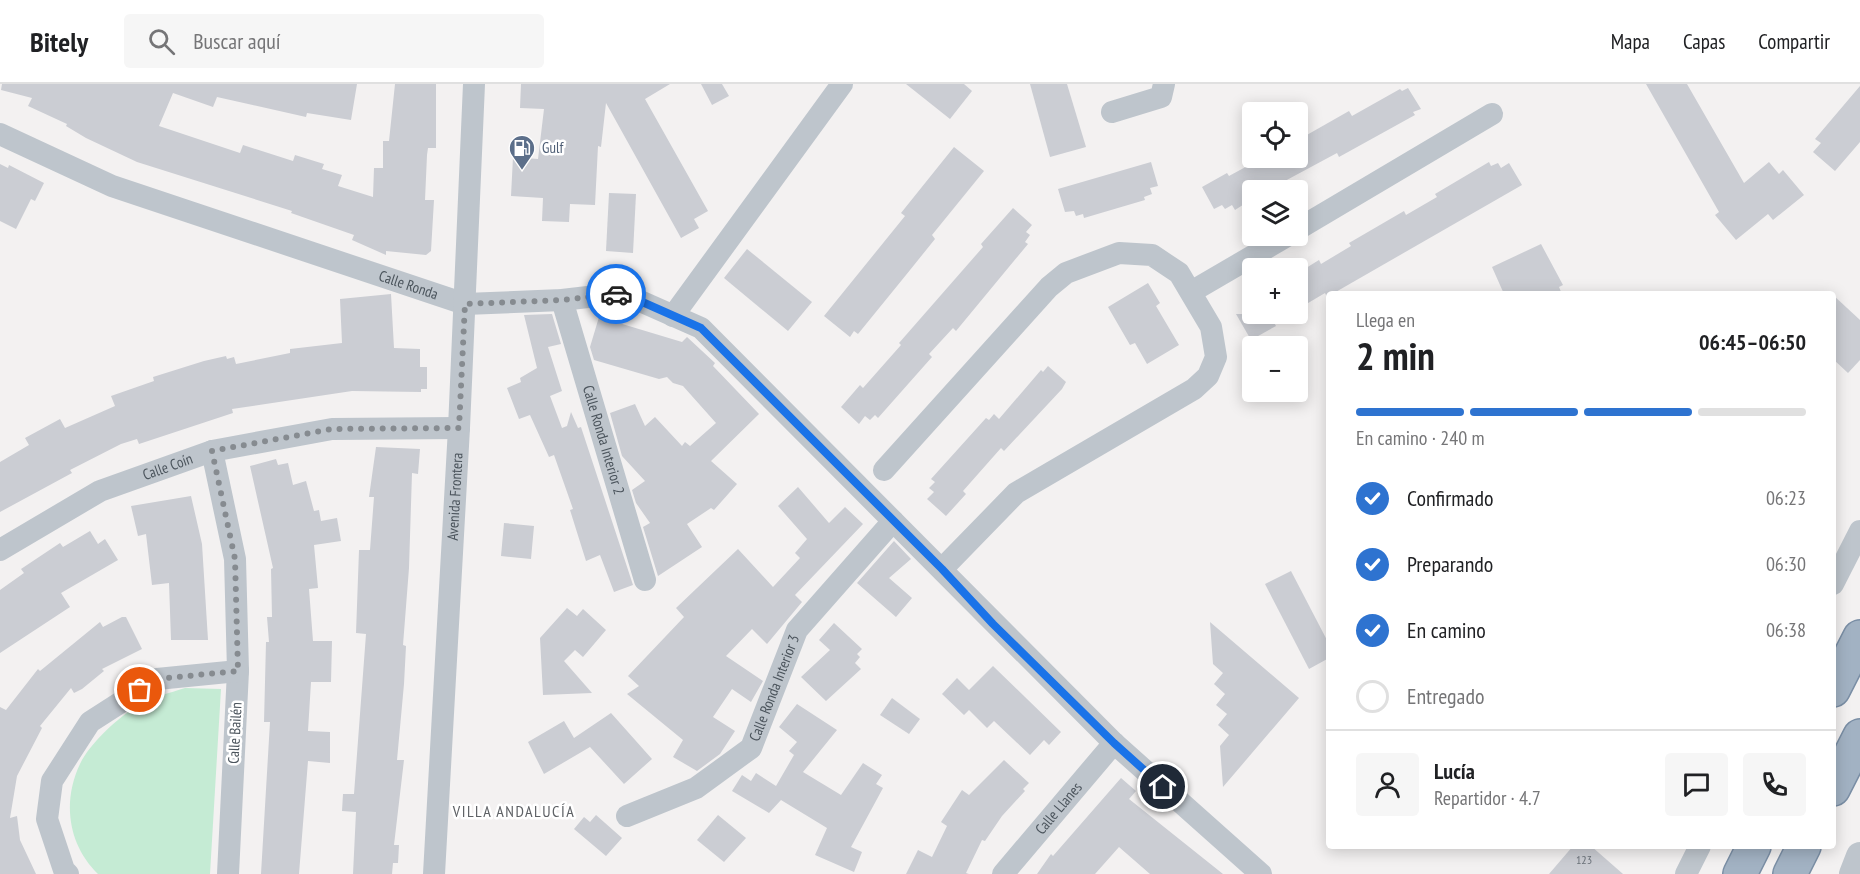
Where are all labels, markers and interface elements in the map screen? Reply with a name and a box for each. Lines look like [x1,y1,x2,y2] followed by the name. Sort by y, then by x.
[124,14,544,68] search box
[30,23,88,60] text: Bitely
[145,25,178,58] icon: search
[193,27,280,55] text: Buscar aquí
[1611,28,1650,55] text: Mapa
[1683,28,1725,55] text: Capas
[1758,28,1830,55] text: Compartir
[1242,102,1308,402] map controls
[1242,102,1308,168] button: locate
[507,133,537,171] fuel station icon: Gulf
[542,138,564,157] place label: Gulf
[1242,180,1308,246] button: layers
[1242,258,1308,324] button: +
[586,264,646,324] courier
[376,266,441,303] street label: Calle Ronda
[600,278,633,311] icon: car
[1356,307,1415,333] text: Llega en
[1699,328,1806,356] text: 06:45–06:50
[1356,330,1435,381] text: 2 min
[1242,336,1308,402] button: −
[579,383,629,497] street label: Calle Ronda Interior 2
[1356,425,1485,451] text: En camino · 240 m
[140,449,195,484] street label: Calle Coín
[443,452,467,541] street label: Avenida Frontera
[1356,482,1389,515] icon: check
[1407,484,1493,512] text: Confirmado
[1766,485,1806,511] text: 06:23
[1356,548,1389,581] icon: check
[1407,550,1493,578] text: Preparando
[1766,551,1806,577] text: 06:30
[1356,614,1389,647] icon: check
[1407,616,1486,644] text: En camino
[1766,617,1806,643] text: 06:38
[745,632,803,744] street label: Calle Ronda Interior 3
[114,664,165,715] pin
[123,673,156,706] icon: bag
[1407,682,1484,710] text: Entregado
[223,702,246,764] street label: Calle Bailén
[1356,753,1419,816] button: person
[1665,753,1728,816] button: chat
[1743,753,1806,816] button: phone
[1434,757,1475,785] text: Lucía
[1137,761,1188,812] pin
[1146,770,1179,803] icon: home
[1031,778,1086,838] street label: Calle Llanes
[1434,785,1541,811] text: Repartidor · 4.7
[452,801,575,821] district label: VILLA ANDALUCÍA
[1576,852,1592,867] house number: 123

